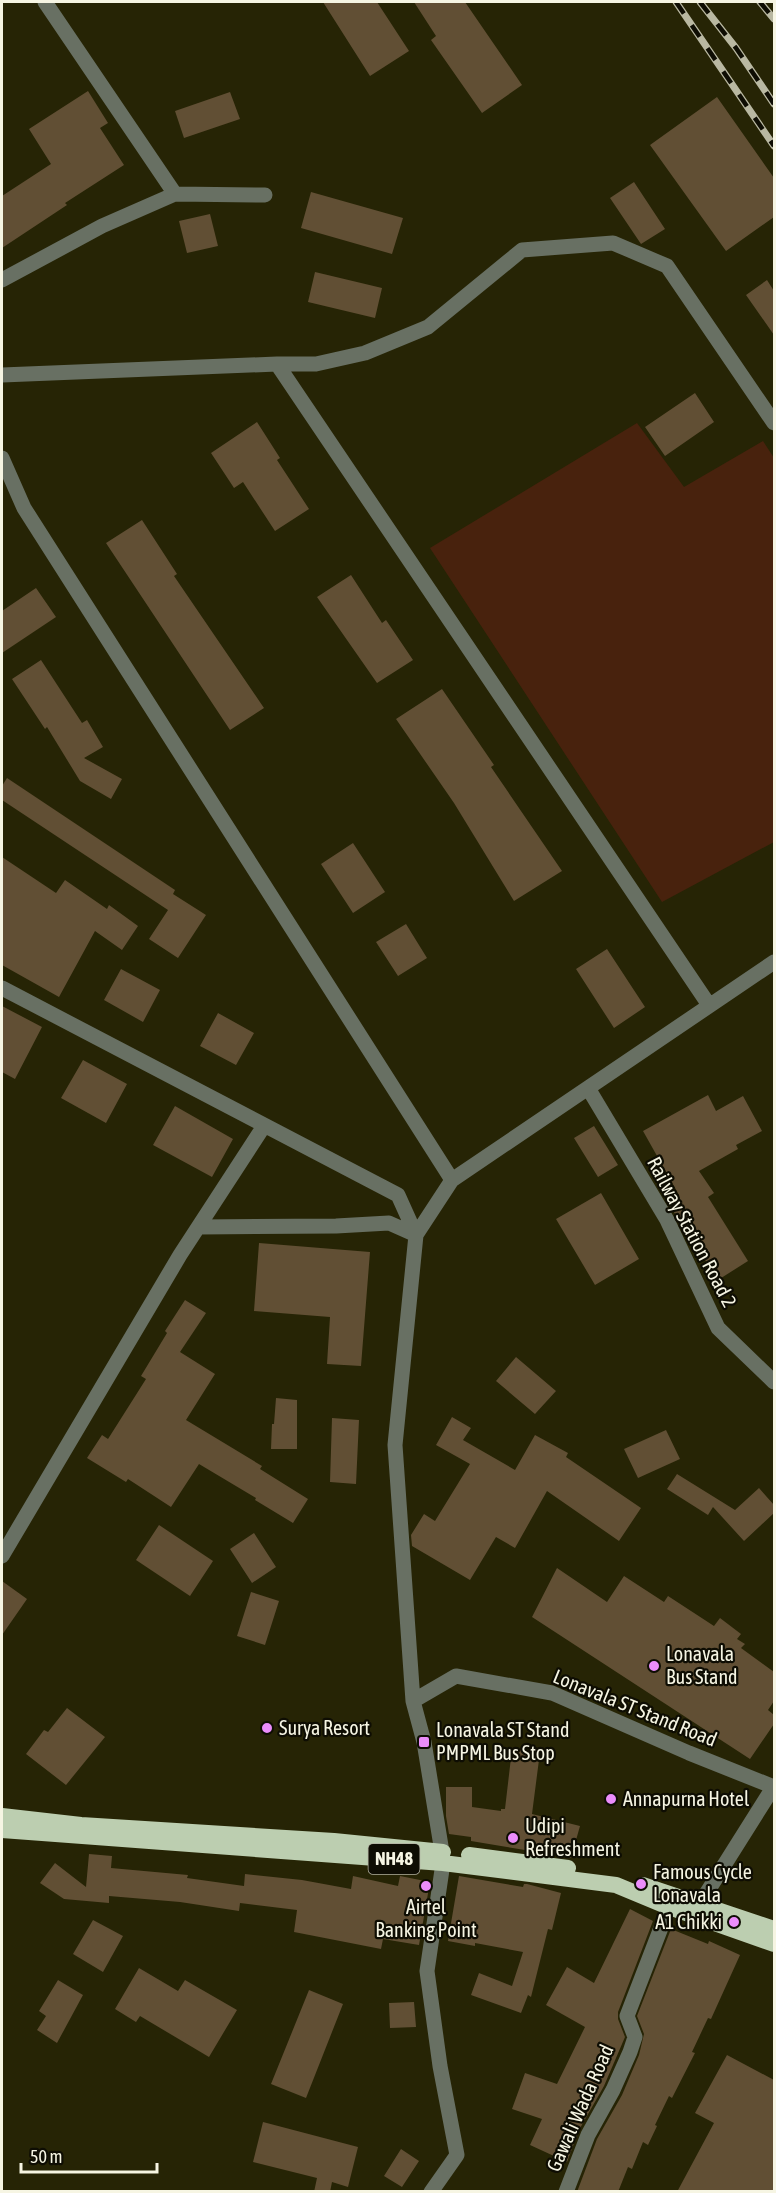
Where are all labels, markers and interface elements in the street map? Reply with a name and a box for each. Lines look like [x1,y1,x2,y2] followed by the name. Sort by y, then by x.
[643,1153,742,1311] street label: Railway Station Road 2
[666,1642,738,1688] place label: Lonavala Bus Stand
[647,1659,661,1673] marker: Lonavala Bus Stand
[550,1664,720,1751] street label: Lonavala ST Stand Road
[279,1716,370,1739] place label: Surya Resort
[436,1718,569,1764] place label: Lonavala ST Stand PMPML Bus Stop
[260,1721,274,1735] marker: Surya Resort
[417,1735,431,1749] marker: Lonavala ST Stand PMPML Bus Stop
[623,1787,750,1810] place label: Annapurna Hotel
[604,1792,618,1806] marker: Annapurna Hotel
[525,1814,621,1860] place label: Udipi Refreshment
[506,1831,520,1845] marker: Udipi Refreshment
[368,1844,420,1874] road number: NH48
[653,1860,752,1906] place label: Famous Cycle Lonavala
[634,1877,648,1891] marker: Famous Cycle Lonavala
[419,1879,433,1893] marker: Airtel Banking Point
[375,1895,477,1941] place label: Airtel Banking Point
[655,1910,722,1933] place label: A1 Chikki
[727,1915,741,1929] marker: A1 Chikki
[541,2041,618,2175] street label: Gawali Wada Road
[21,2136,158,2174] scale bar
[30,2146,62,2167] text: 50 m

